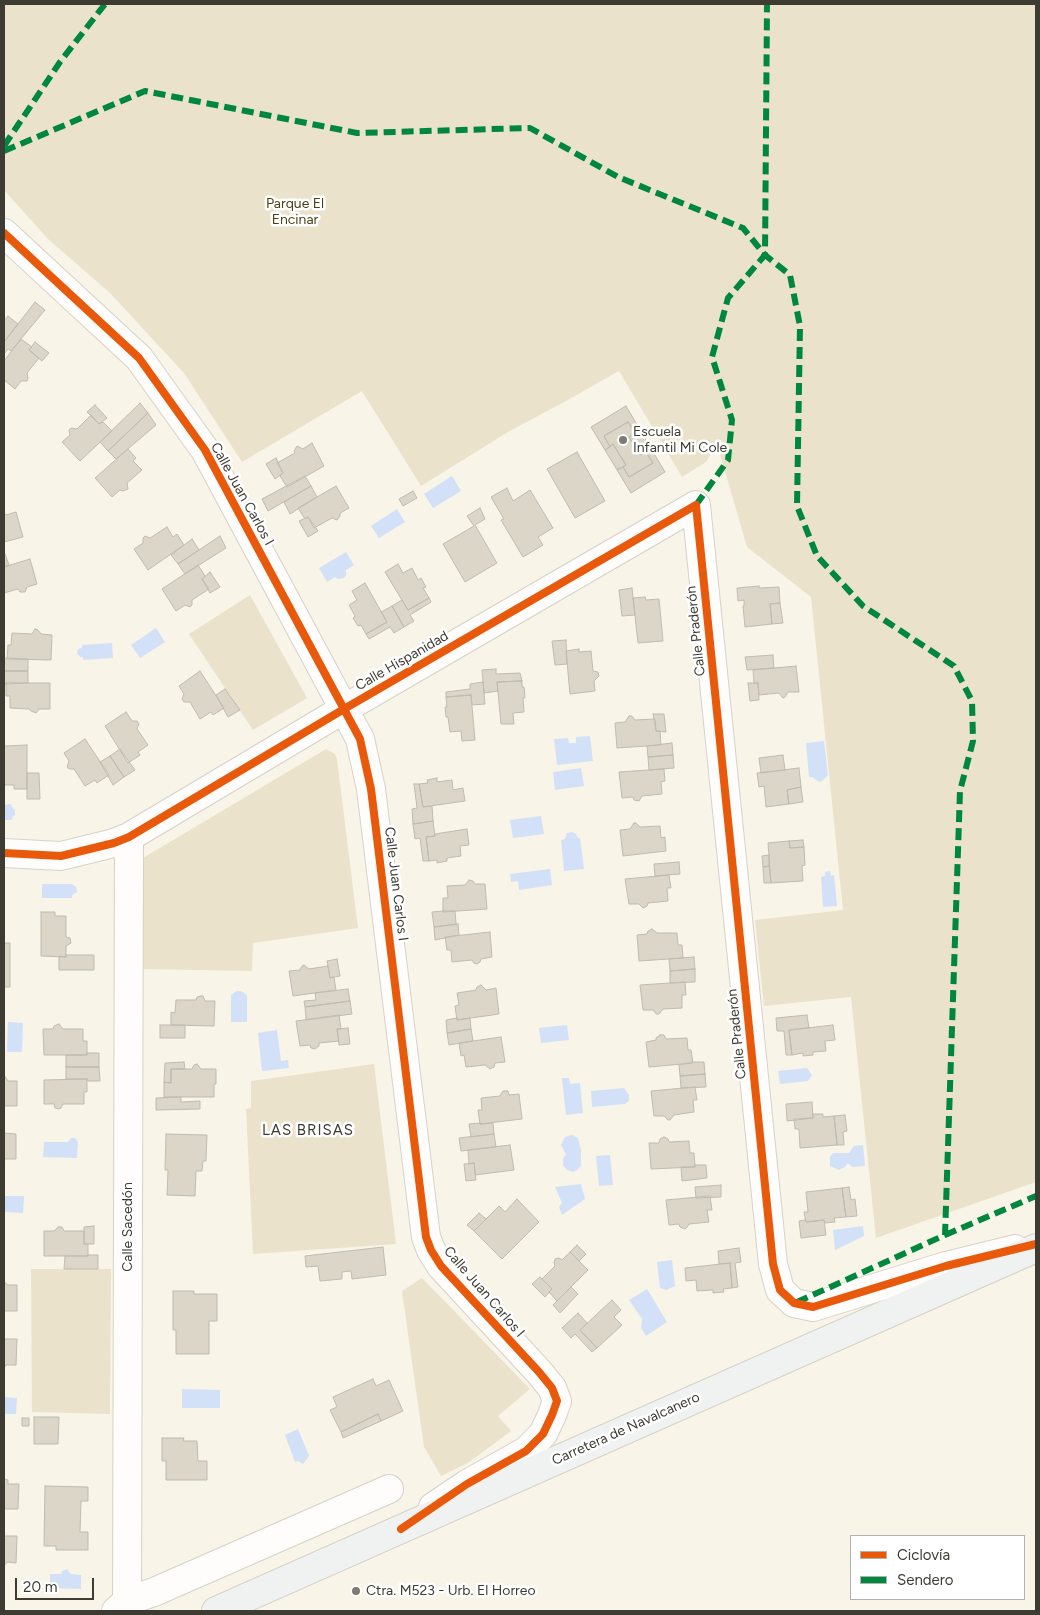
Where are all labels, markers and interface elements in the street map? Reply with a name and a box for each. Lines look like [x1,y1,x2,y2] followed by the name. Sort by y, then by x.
[266,196,324,228] park label: Parque El Encinar
[633,424,727,457] place label: Escuela Infantil Mi Cole
[617,434,629,446] marker: Escuela Infantil Mi Cole
[207,440,277,548] street label: Calle Juan Carlos I
[683,585,709,677] street label: Calle Praderón
[352,628,452,694] street label: Calle Hispanidad
[381,826,411,942] street label: Calle Juan Carlos I
[724,988,750,1080] street label: Calle Praderón
[261,1122,355,1140] district label: LAS BRISAS
[120,1182,136,1272] street label: Calle Sacedón
[440,1243,528,1341] street label: Calle Juan Carlos I
[549,1389,703,1469] street label: Carretera de Navalcanero
[850,1535,1025,1600] legend
[897,1546,950,1564] text: Ciclovía
[18,1568,96,1600] scale bar
[897,1571,954,1589] text: Sendero
[23,1578,57,1596] text: 20 m
[366,1583,536,1599] place label: Ctra. M523 - Urb. El Horreo
[350,1585,362,1597] marker: Ctra. M523 - Urb. El Horreo

